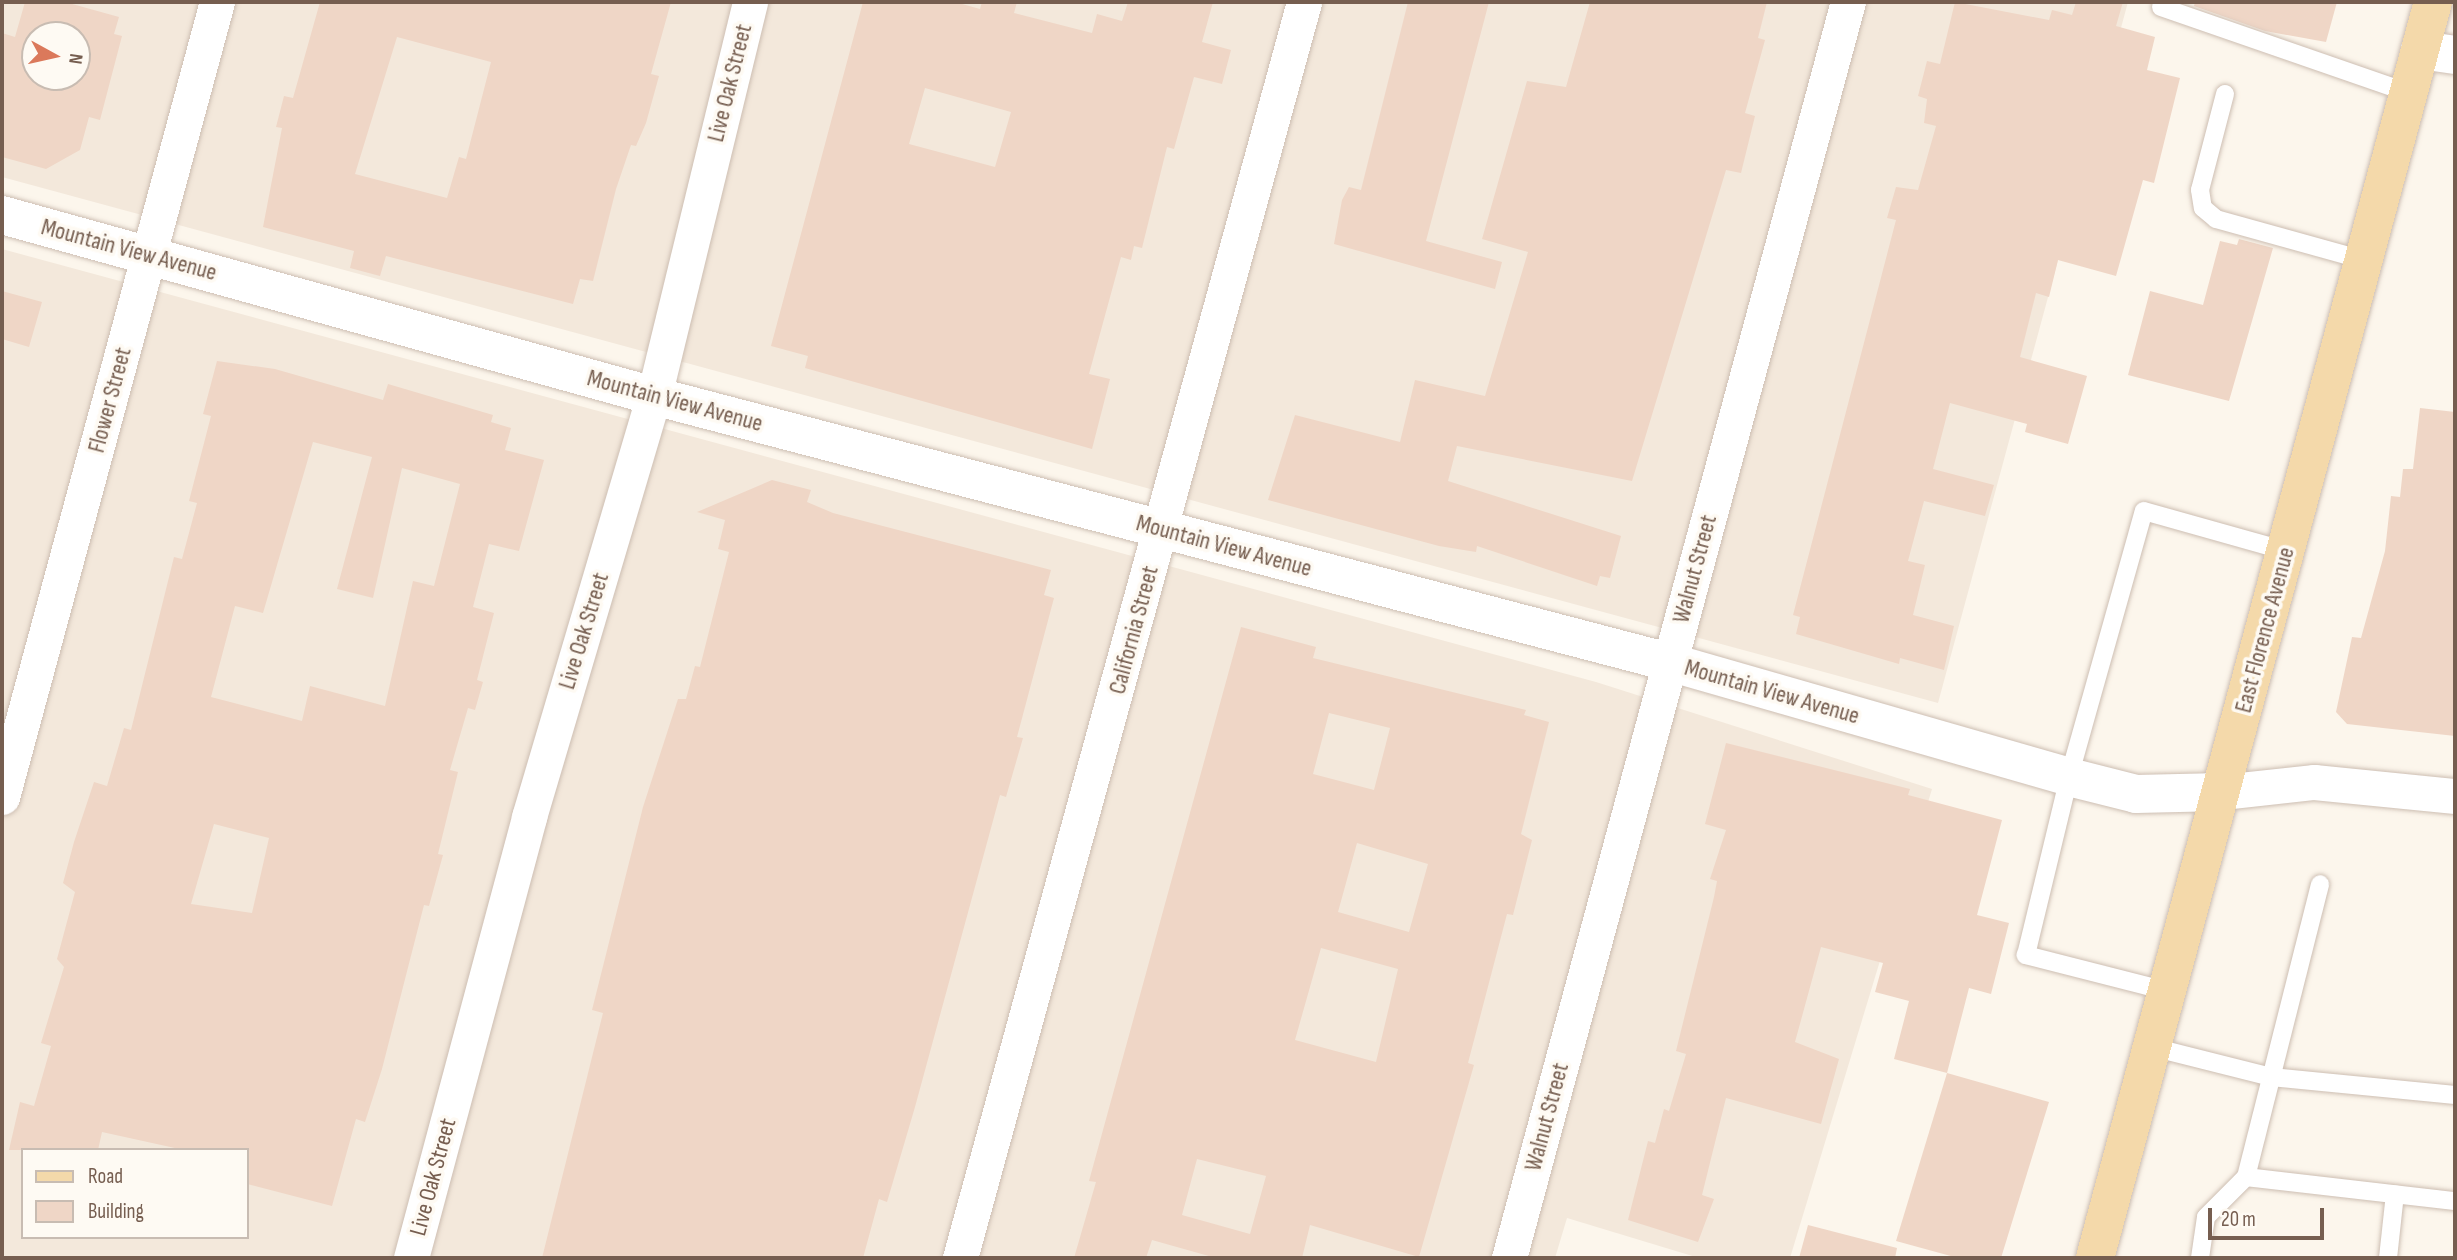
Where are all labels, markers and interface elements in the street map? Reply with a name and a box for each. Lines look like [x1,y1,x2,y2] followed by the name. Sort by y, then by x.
[21,21,91,91] north arrow
[701,21,759,145] street label: Live Oak Street
[63,52,87,65] text: N
[38,213,220,287] street label: Mountain View Avenue
[82,344,138,456] street label: Flower Street
[584,364,766,438] street label: Mountain View Avenue
[1133,509,1315,583] street label: Mountain View Avenue
[1667,512,1723,626] street label: Walnut Street
[2229,544,2301,716] street label: East Florence Avenue
[1103,563,1165,697] street label: California Street
[553,569,615,693] street label: Live Oak Street
[1681,653,1863,731] street label: Mountain View Avenue
[1519,1060,1575,1174] street label: Walnut Street
[404,1115,462,1239] street label: Live Oak Street
[21,1148,248,1239] legend
[88,1164,123,1189] text: Road
[2212,1194,2328,1238] scale bar
[88,1199,144,1224] text: Building
[2221,1207,2256,1232] text: 20 m

